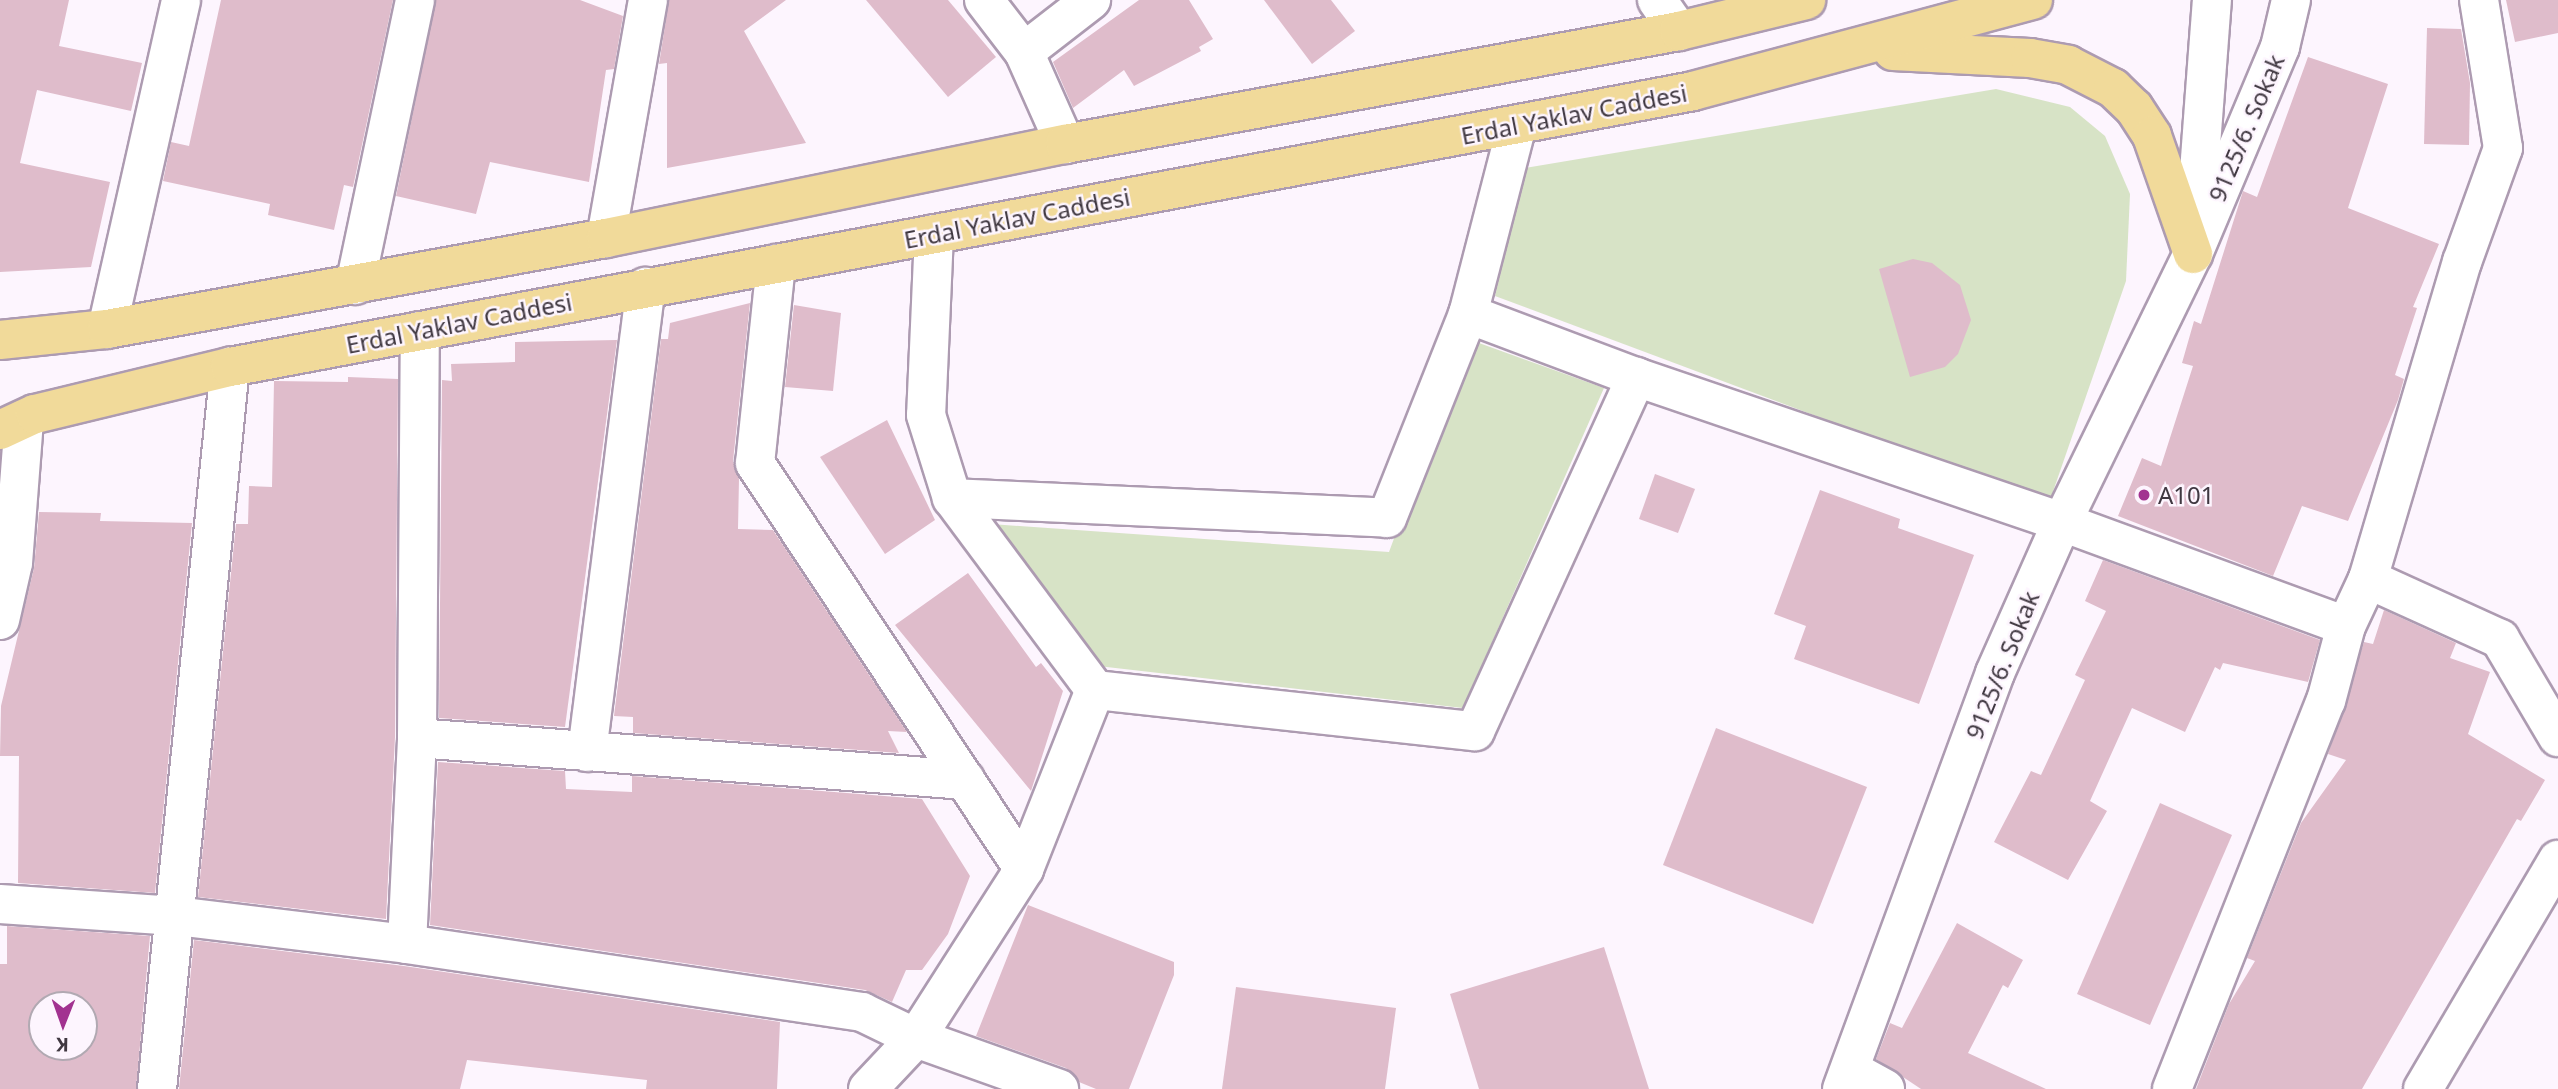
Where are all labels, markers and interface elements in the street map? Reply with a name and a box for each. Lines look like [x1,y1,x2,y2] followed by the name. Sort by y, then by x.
[2202,50,2290,206] street label: 9125/6. Sokak
[1459,78,1689,150] street label: Erdal Yaklav Caddesi
[902,182,1132,254] street label: Erdal Yaklav Caddesi
[344,287,574,359] street label: Erdal Yaklav Caddesi
[2158,481,2215,509] place label: A101
[2136,487,2152,503] marker: A101
[1959,587,2045,743] street label: 9125/6. Sokak
[28,991,98,1061] north arrow
[56,1032,69,1058] text: K

